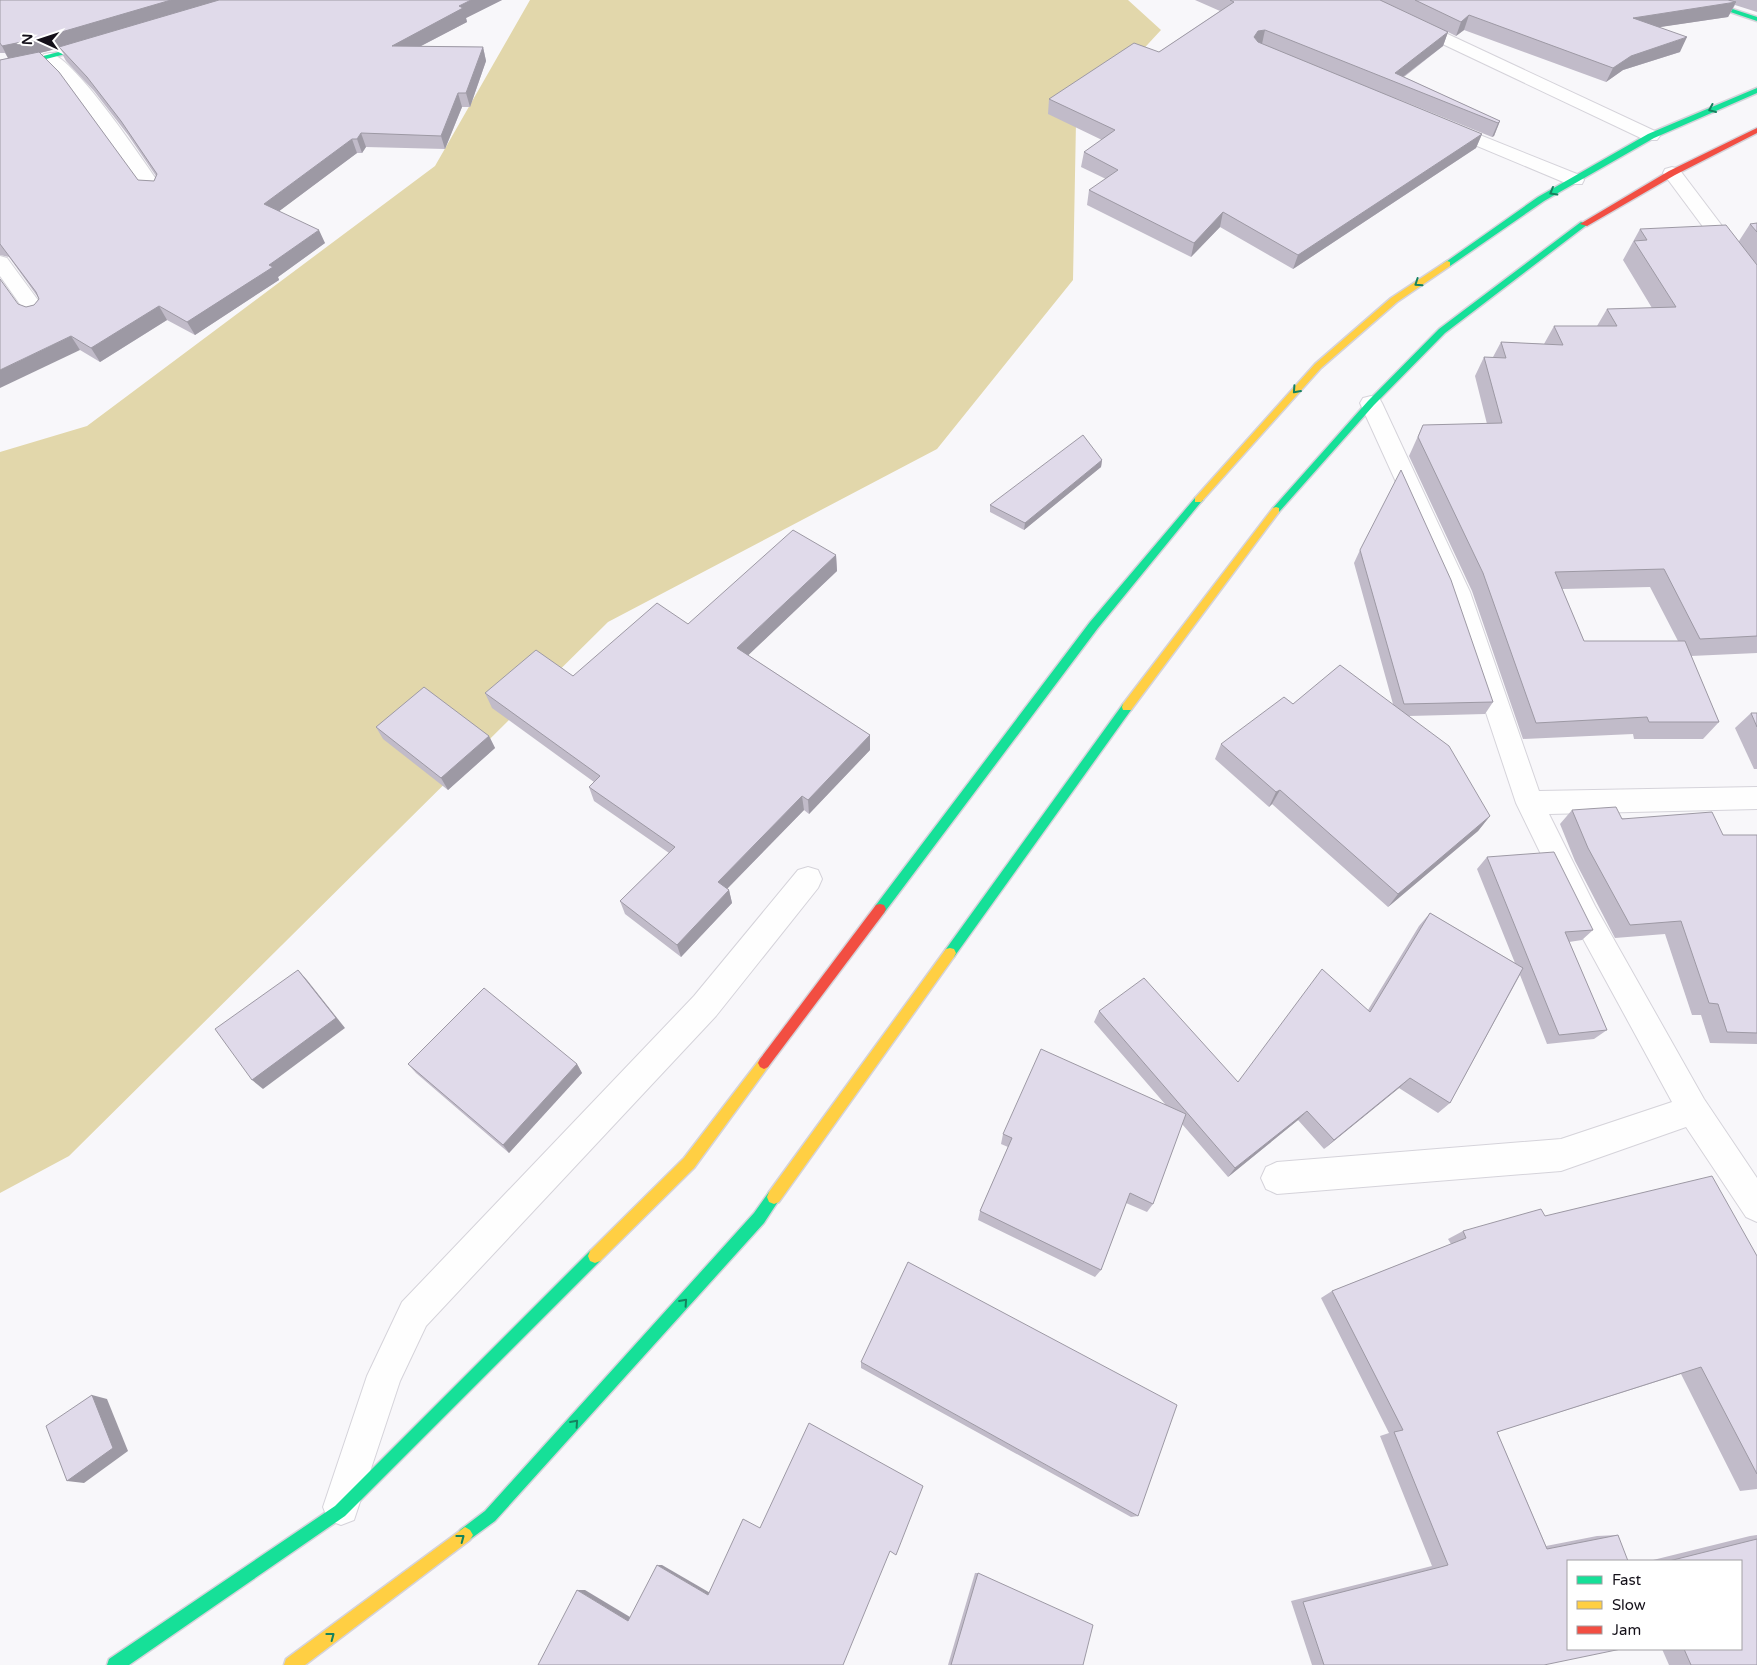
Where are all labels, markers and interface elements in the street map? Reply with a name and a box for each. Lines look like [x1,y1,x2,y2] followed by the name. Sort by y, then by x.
[15,15,65,65] north arrow
[19,33,36,45] text: N
[1708,103,1717,114] one-way arrow
[1549,186,1558,196] one-way arrow
[1414,277,1424,286] one-way arrow
[1293,384,1302,393] one-way arrow
[678,1299,687,1308] one-way arrow
[569,1419,578,1428] one-way arrow
[455,1536,464,1544] one-way arrow
[1567,1560,1742,1650] legend
[1612,1571,1642,1589] text: Fast
[1612,1596,1646,1614] text: Slow
[1612,1621,1641,1639] text: Jam
[325,1633,335,1642] one-way arrow

